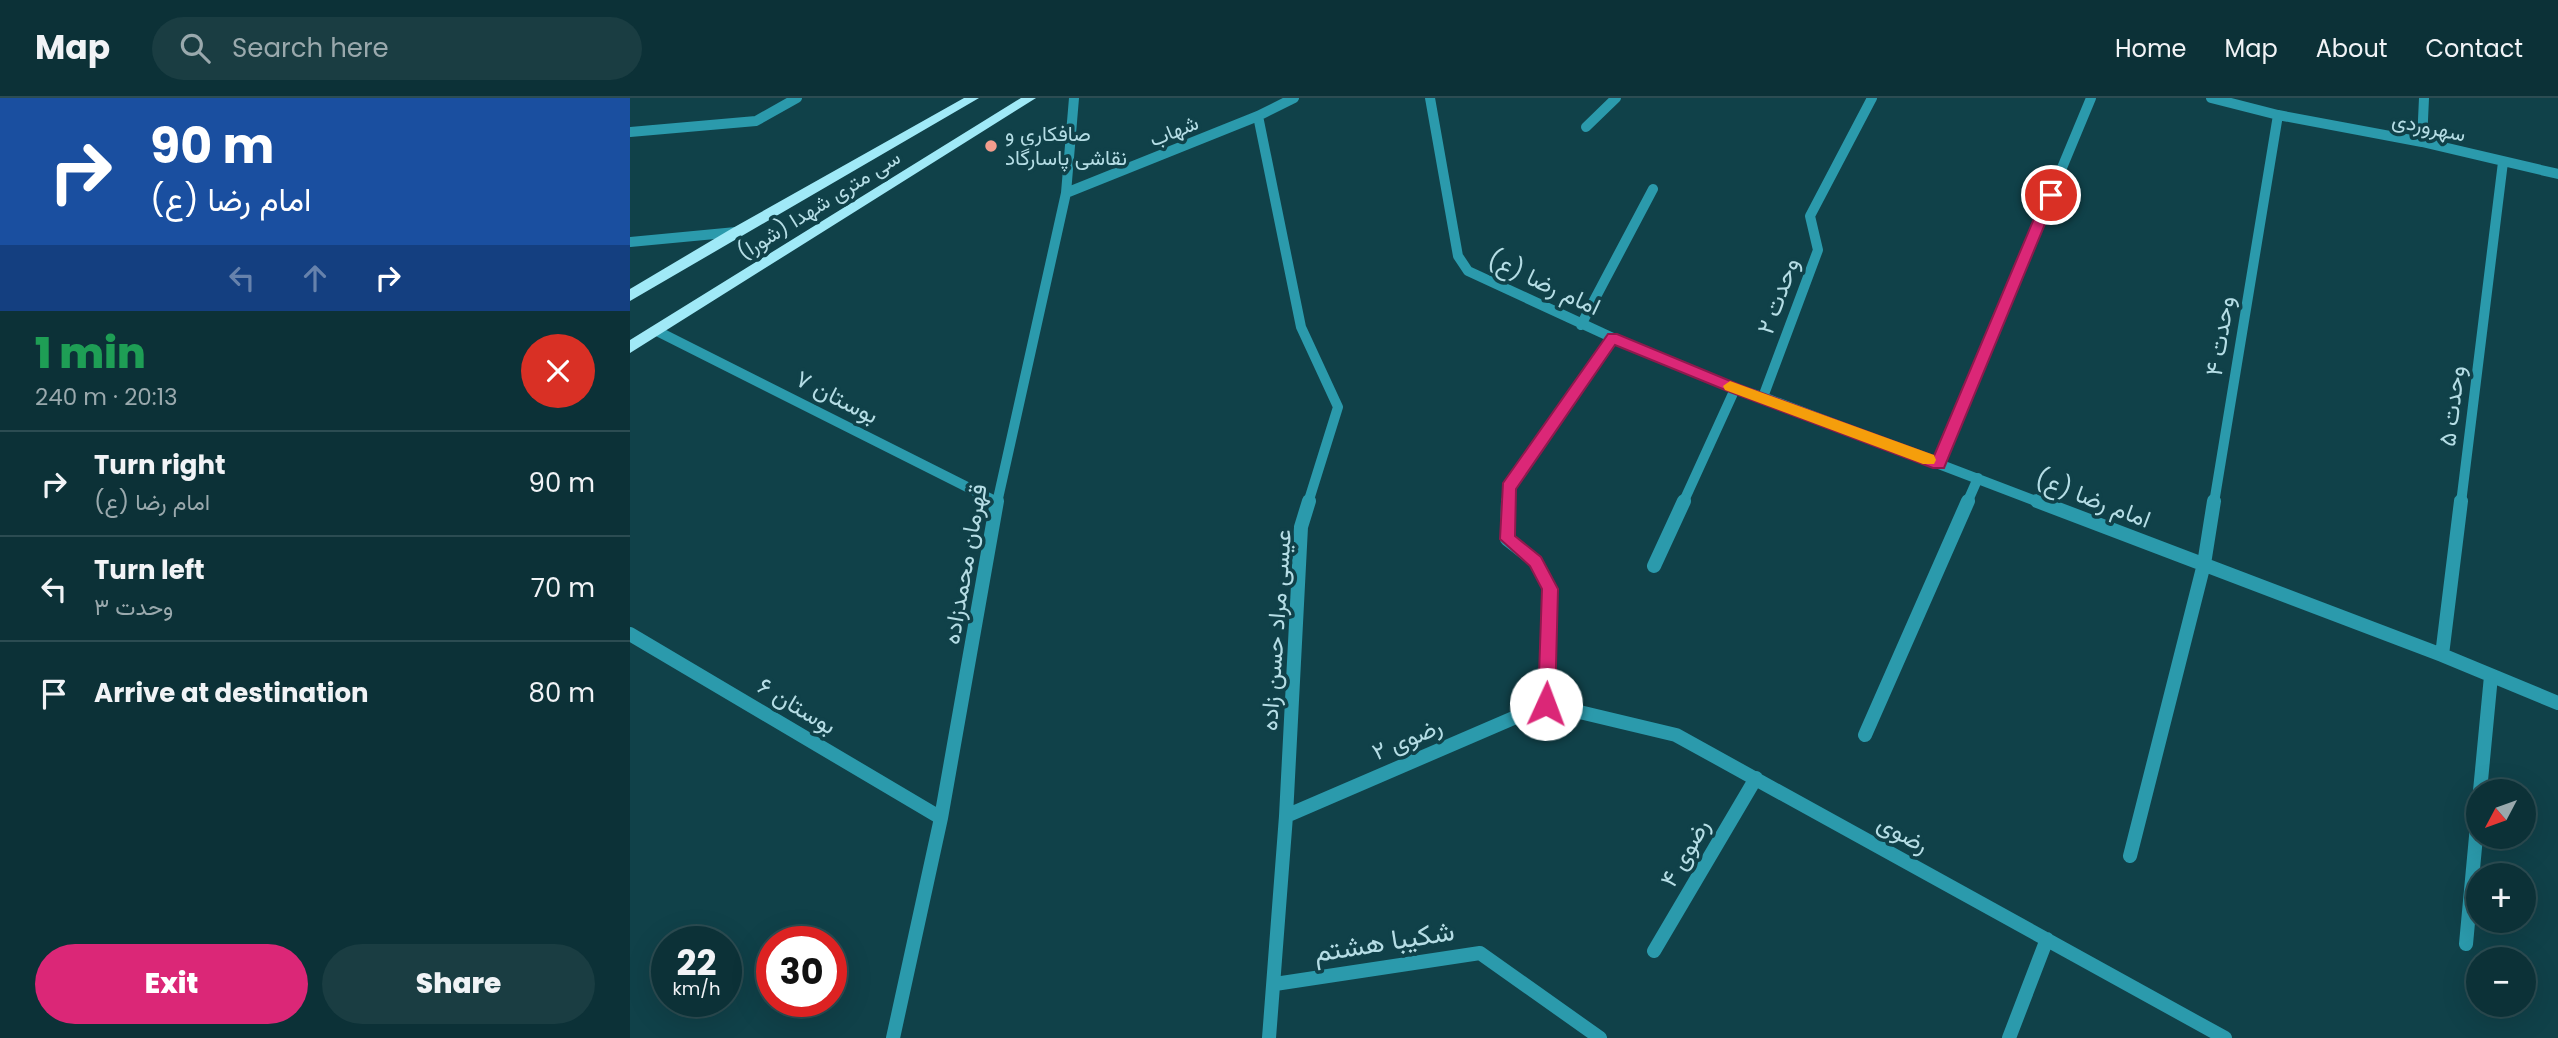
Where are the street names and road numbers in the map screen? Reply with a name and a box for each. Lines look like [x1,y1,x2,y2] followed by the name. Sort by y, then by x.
[2390,105,2469,148] street label: سهروردی
[1145,108,1203,154] street label: شهاب
[732,143,906,267] street label: سی متری شهدا (شورا)
[1482,242,1606,323] street label: امام رضا (ع)
[1748,253,1807,339] street label: وحدت ۲
[2197,294,2242,378] street label: وحدت ۴
[790,362,884,431] street label: بوستان ۷
[2430,364,2473,448] street label: وحدت ۵
[2031,461,2156,536] street label: امام رضا (ع)
[934,481,995,647] street label: قهرمان محمدزاده
[1252,528,1299,732] street label: عیسی مراد حسن زاده
[752,669,843,742] street label: بوستان ۶
[1367,709,1447,768] street label: رضوی ۲
[1872,806,1935,861] street label: رضوی
[1652,812,1717,893] street label: رضوی ۴
[1311,911,1457,972] street label: شکیبا هشتم

